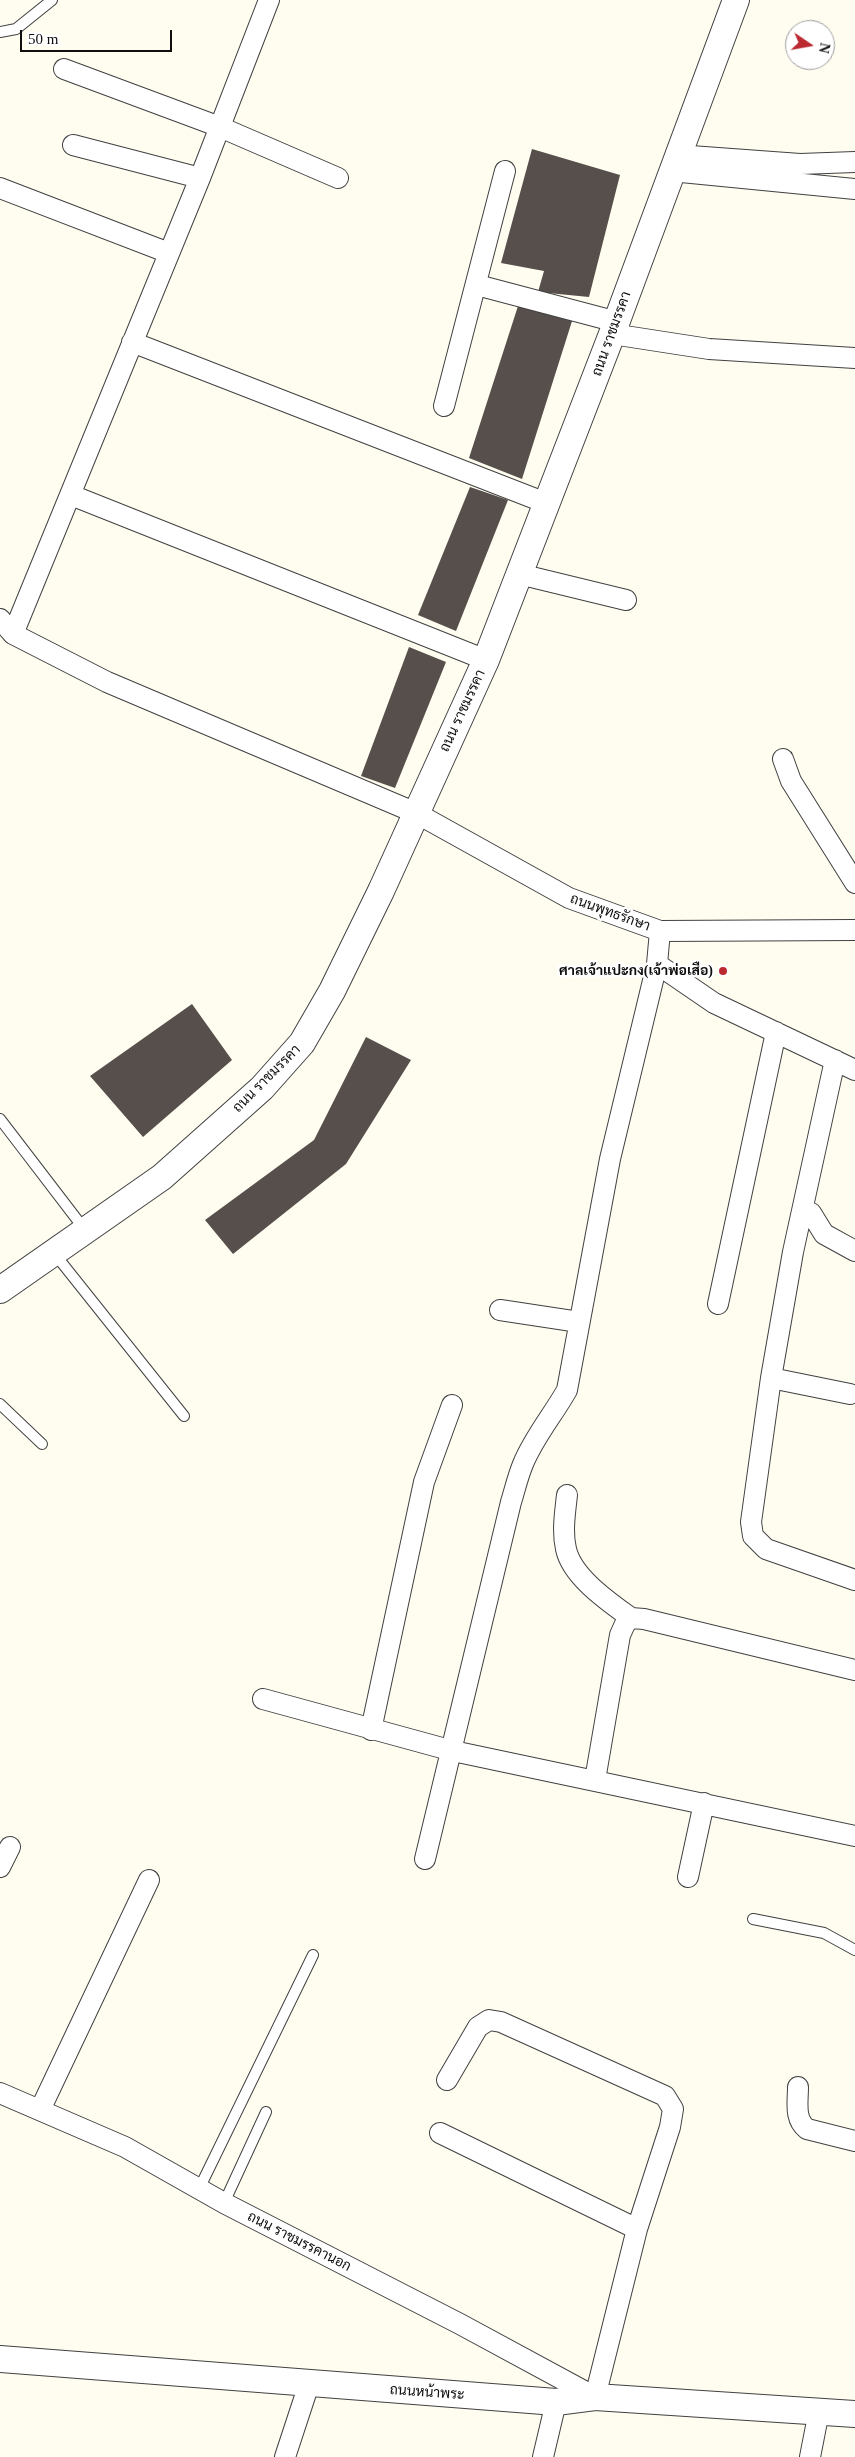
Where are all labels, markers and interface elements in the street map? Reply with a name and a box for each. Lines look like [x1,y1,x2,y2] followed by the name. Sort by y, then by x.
[22,20,175,52] scale bar
[785,20,835,70] north arrow
[28,31,58,47] text: 50 m
[816,42,833,55] text: N
[589,289,635,379] street label: ถนน ราชมรรคา
[437,667,489,755] street label: ถนน ราชมรรคา
[568,891,652,935] street label: ถนนพุทธรักษา
[559,963,713,979] place label: ศาลเจ้าแปะกง(เจ้าพ่อเสือ)
[717,965,729,977] marker: ศาลเจ้าแปะกง(เจ้าพ่อเสือ)
[230,1042,304,1116] street label: ถนน ราชมรรคา
[244,2209,354,2275] street label: ถนน ราชมรรคานอก
[389,2382,465,2404] street label: ถนนหน้าพระ

